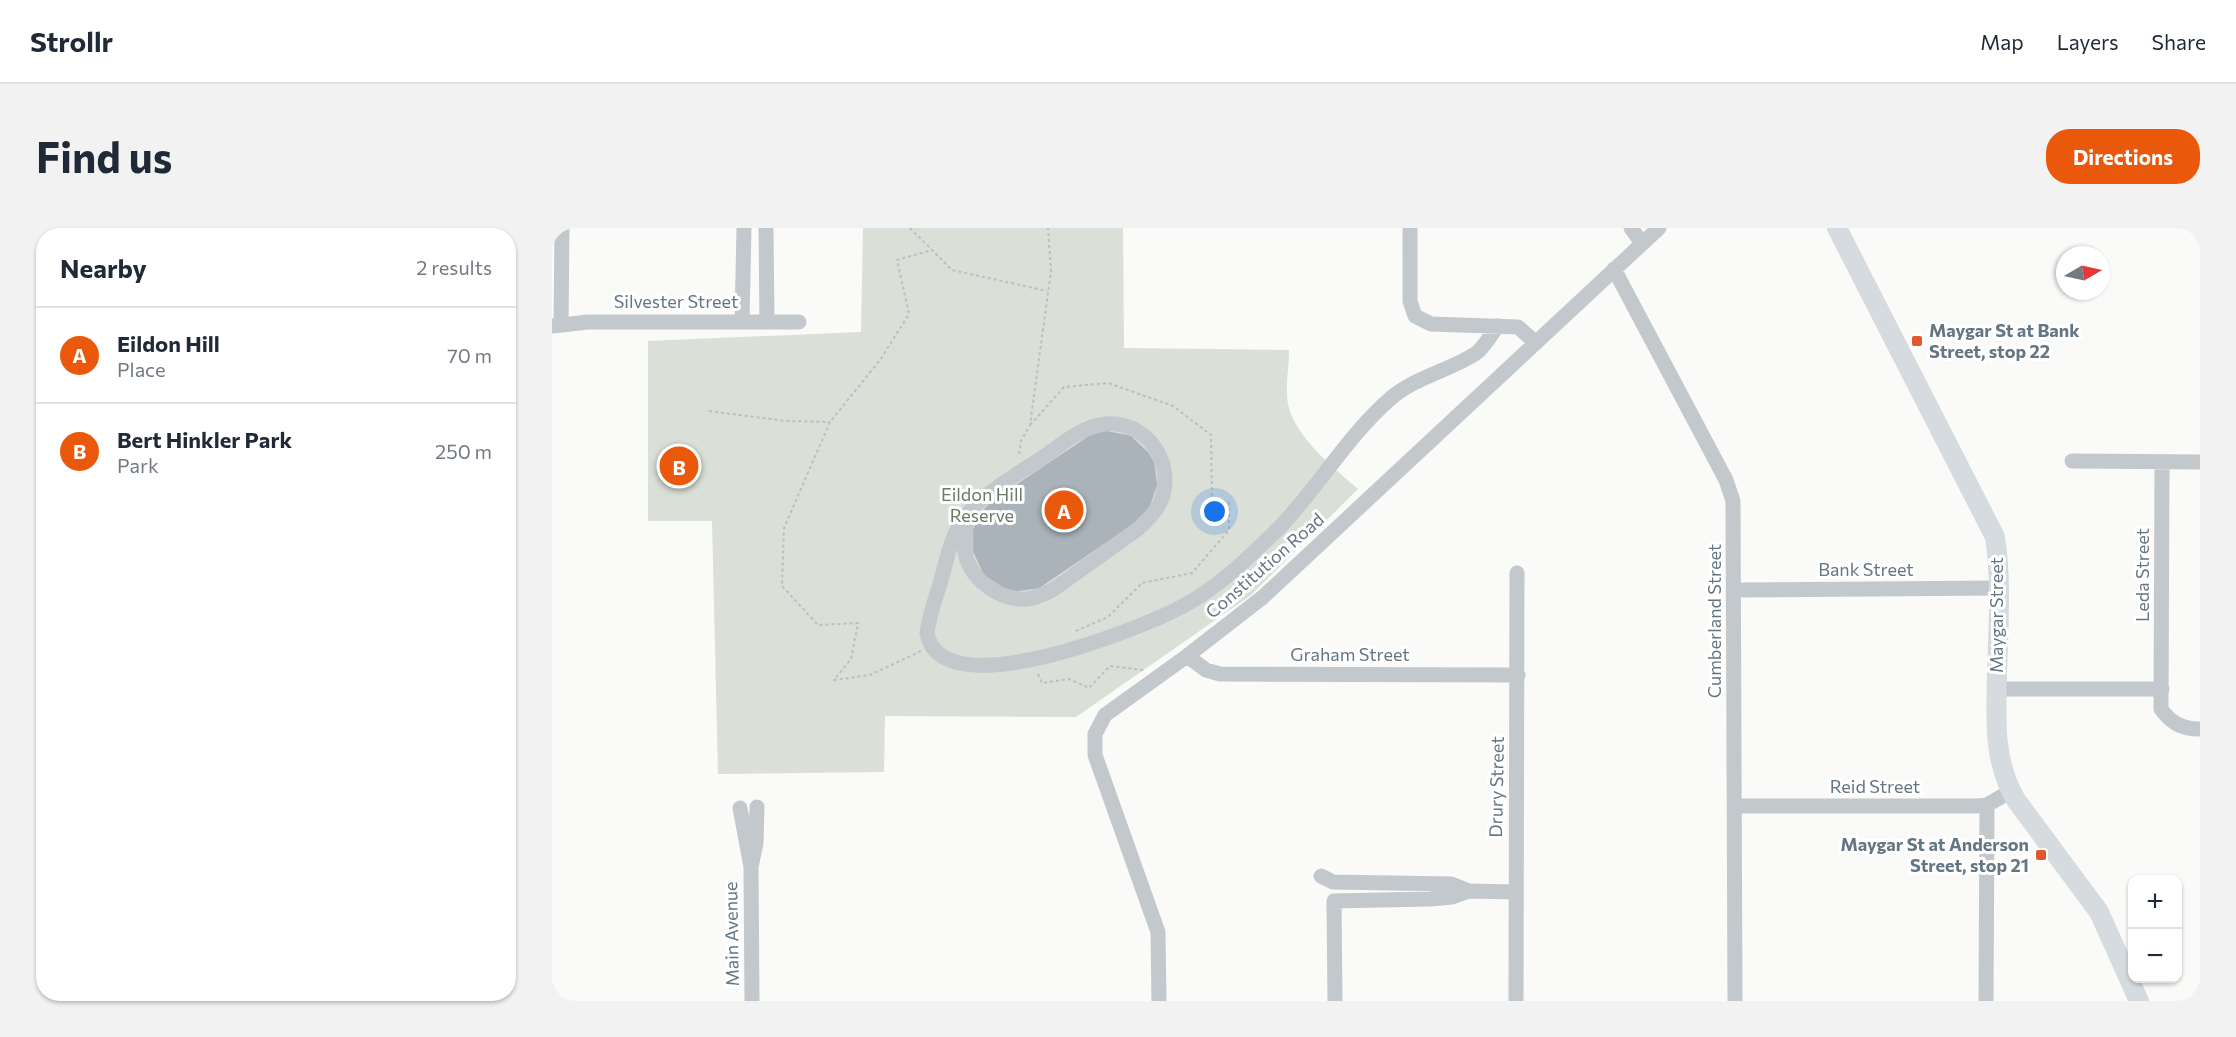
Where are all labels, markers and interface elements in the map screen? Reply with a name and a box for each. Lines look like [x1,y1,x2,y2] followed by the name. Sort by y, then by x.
[30,24,113,58] text: Strollr
[1980,29,2024,54] text: Map
[2057,29,2119,54] text: Layers
[2152,29,2206,54] text: Share
[2046,129,2200,184] button: Directions
[36,130,172,182] text: Find us
[2056,246,2110,300] north arrow
[60,252,147,283] text: Nearby
[416,255,492,279] text: 2 results
[614,290,738,312] street label: Silvester Street
[1929,319,2080,362] place label: Maygar St at Bank Street, stop 22
[117,330,220,357] text: Eildon Hill
[1910,334,1924,348] marker: Maygar St at Bank Street, stop 22
[72,343,87,367] text: A
[447,343,492,367] text: 70 m
[117,357,166,381] text: Place
[117,426,292,453] text: Bert Hinkler Park
[73,439,86,463] text: B
[435,439,492,463] text: 250 m
[660,444,698,488] pin: B
[117,453,159,477] text: Park
[941,483,1023,526] park label: Eildon Hill Reserve
[1044,488,1084,532] pin: A
[1200,497,1229,526] your location
[1201,508,1328,623] street label: Constitution Road
[2131,528,2153,622] street label: Leda Street
[1703,544,1725,698] street label: Cumberland Street
[1985,557,2007,673] street label: Maygar Street
[1818,558,1914,580] street label: Bank Street
[1290,643,1410,665] street label: Graham Street
[1484,736,1508,838] street label: Drury Street
[1830,775,1920,797] street label: Reid Street
[1841,833,2029,876] place label: Maygar St at Anderson Street, stop 21
[2034,848,2048,862] marker: Maygar St at Anderson Street, stop 21
[2128,875,2182,983] map controls
[2128,875,2182,929] button: +
[719,881,743,987] street label: Main Avenue
[2128,929,2182,983] button: −

